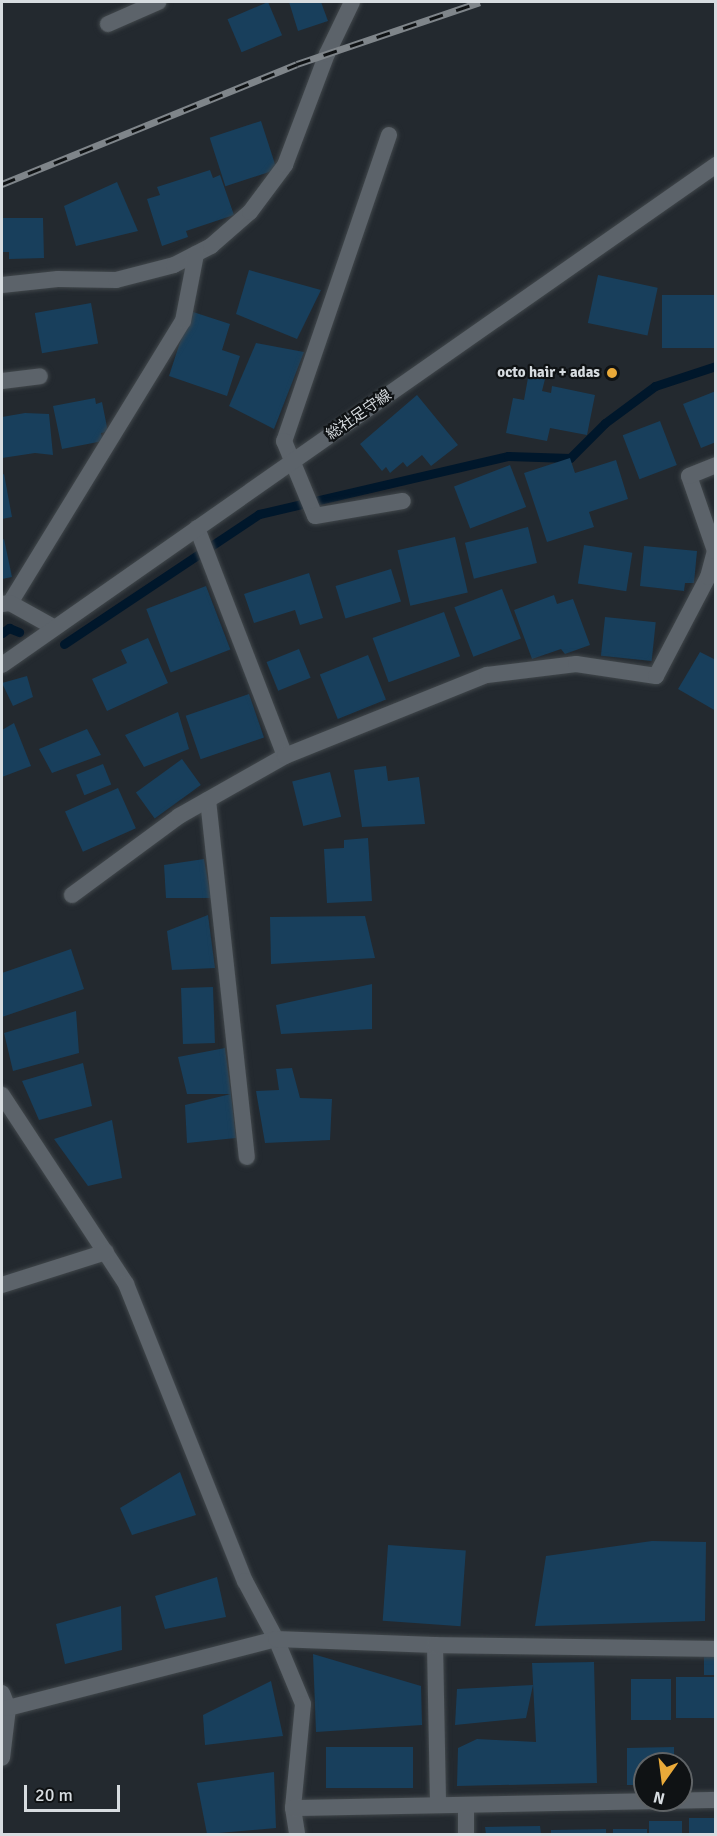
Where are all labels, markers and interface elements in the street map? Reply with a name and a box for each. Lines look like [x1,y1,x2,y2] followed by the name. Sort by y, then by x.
[497,364,600,382] place label: octo hair + adas
[605,366,619,380] marker: octo hair + adas
[323,386,395,444] street label: 総社足守線
[633,1752,693,1812] north arrow
[27,1773,123,1811] scale bar
[35,1784,73,1806] text: 20 m
[651,1786,667,1809] text: N

